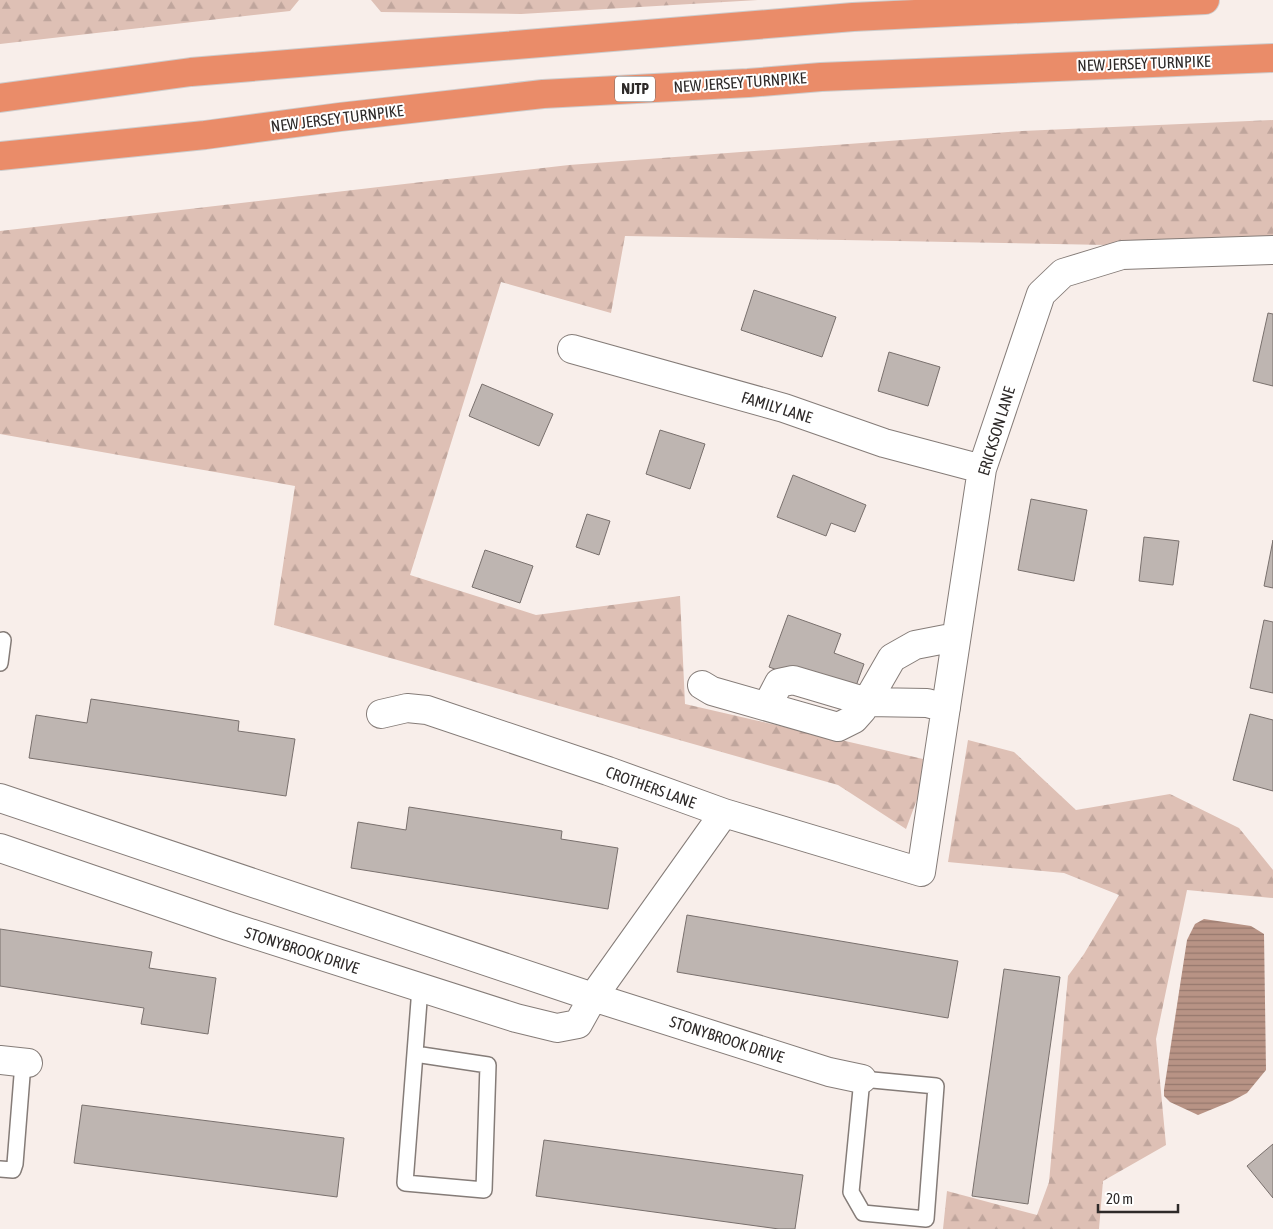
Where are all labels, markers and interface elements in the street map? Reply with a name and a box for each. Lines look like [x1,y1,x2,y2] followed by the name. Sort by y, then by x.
[1077,52,1211,74] street label: NEW JERSEY TURNPIKE
[673,68,807,96] street label: NEW JERSEY TURNPIKE
[615,76,655,102] road number: NJTP
[270,101,404,135] street label: NEW JERSEY TURNPIKE
[974,384,1018,478] street label: ERICKSON LANE
[739,388,815,426] street label: FAMILY LANE
[604,762,699,812] street label: CROTHERS LANE
[243,923,362,977] street label: STONYBROOK DRIVE
[668,1012,787,1066] street label: STONYBROOK DRIVE
[1098,1182,1178,1214] scale bar
[1106,1190,1133,1207] text: 20 m

